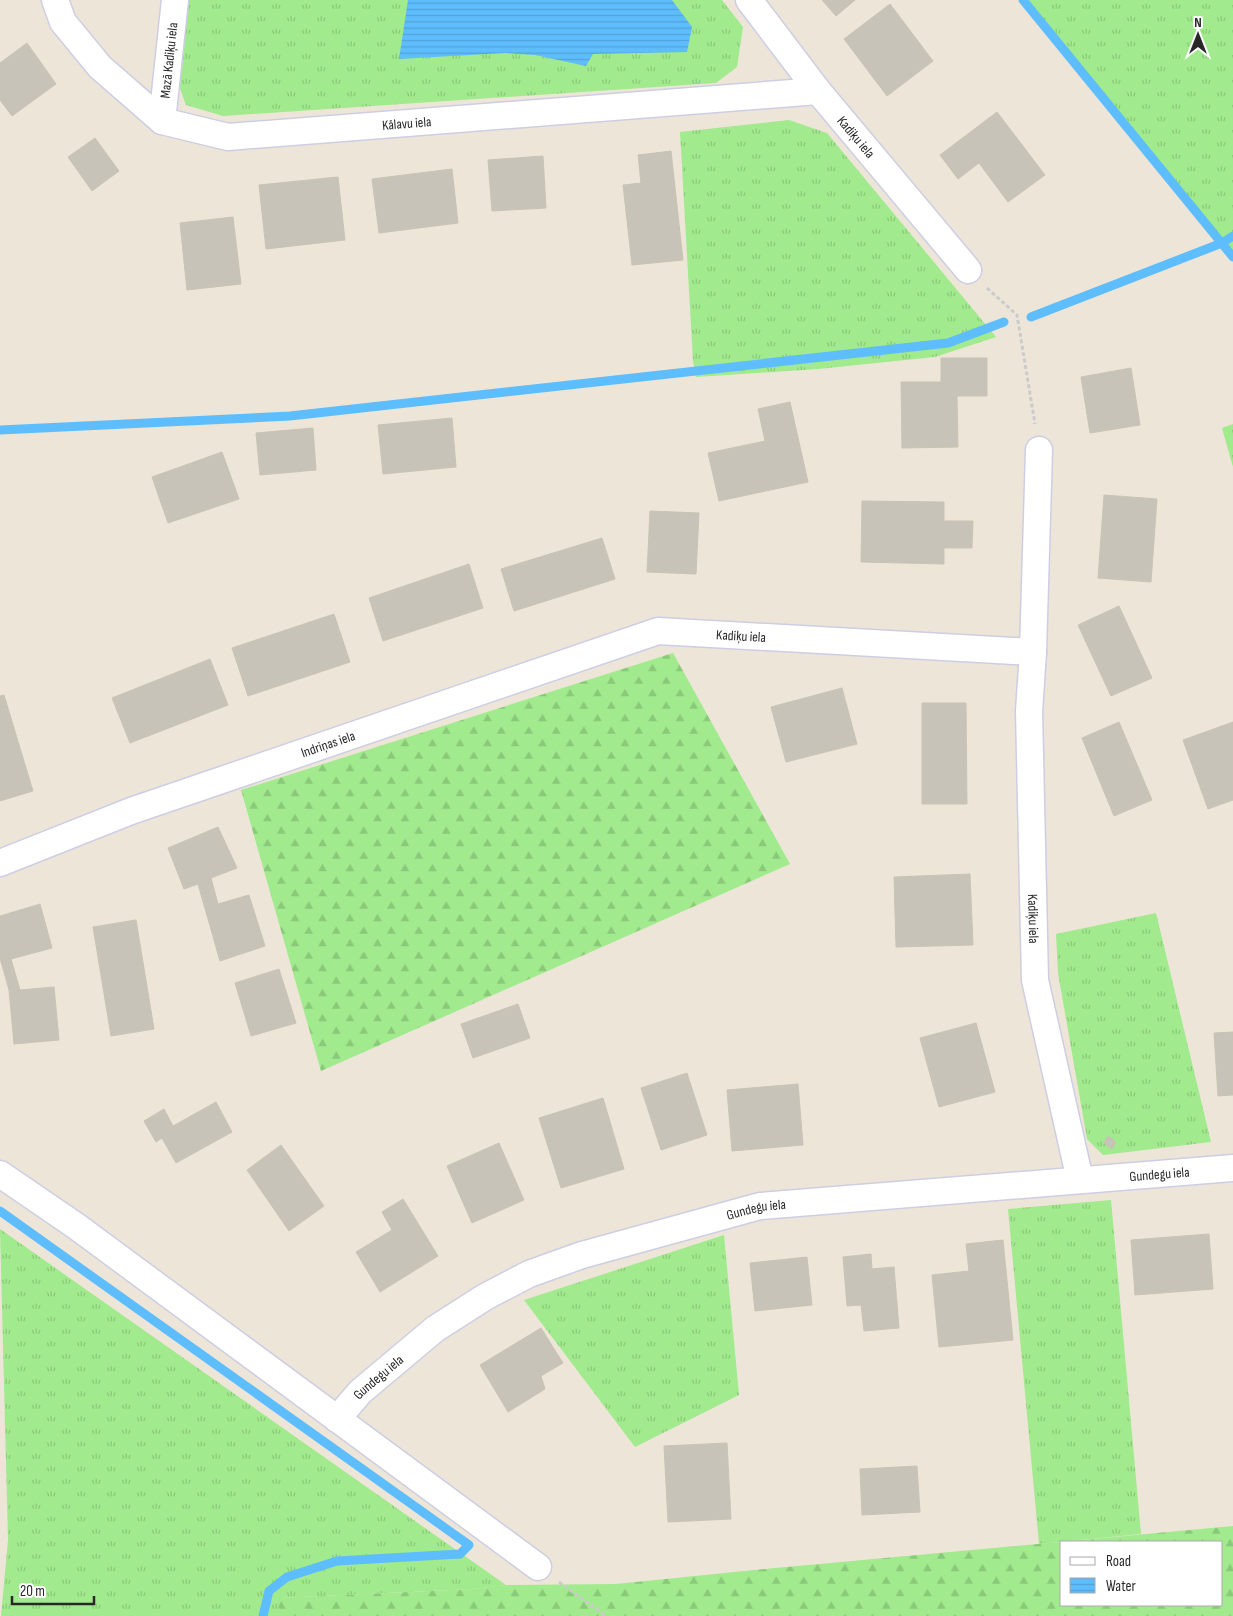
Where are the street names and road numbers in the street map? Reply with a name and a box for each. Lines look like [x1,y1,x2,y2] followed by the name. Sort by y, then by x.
[156,22,181,99] street label: Mazā Kadiķu iela
[834,112,879,161] street label: Kadiķu iela
[381,113,432,133] street label: Kālavu iela
[716,626,766,646] street label: Kadiķu iela
[299,727,357,761] street label: Indriņas iela
[1025,894,1043,944] street label: Kadiķu iela
[1129,1163,1190,1185] street label: Gundegu iela
[724,1195,786,1223] street label: Gundegu iela
[349,1351,407,1403] street label: Gundegu iela

